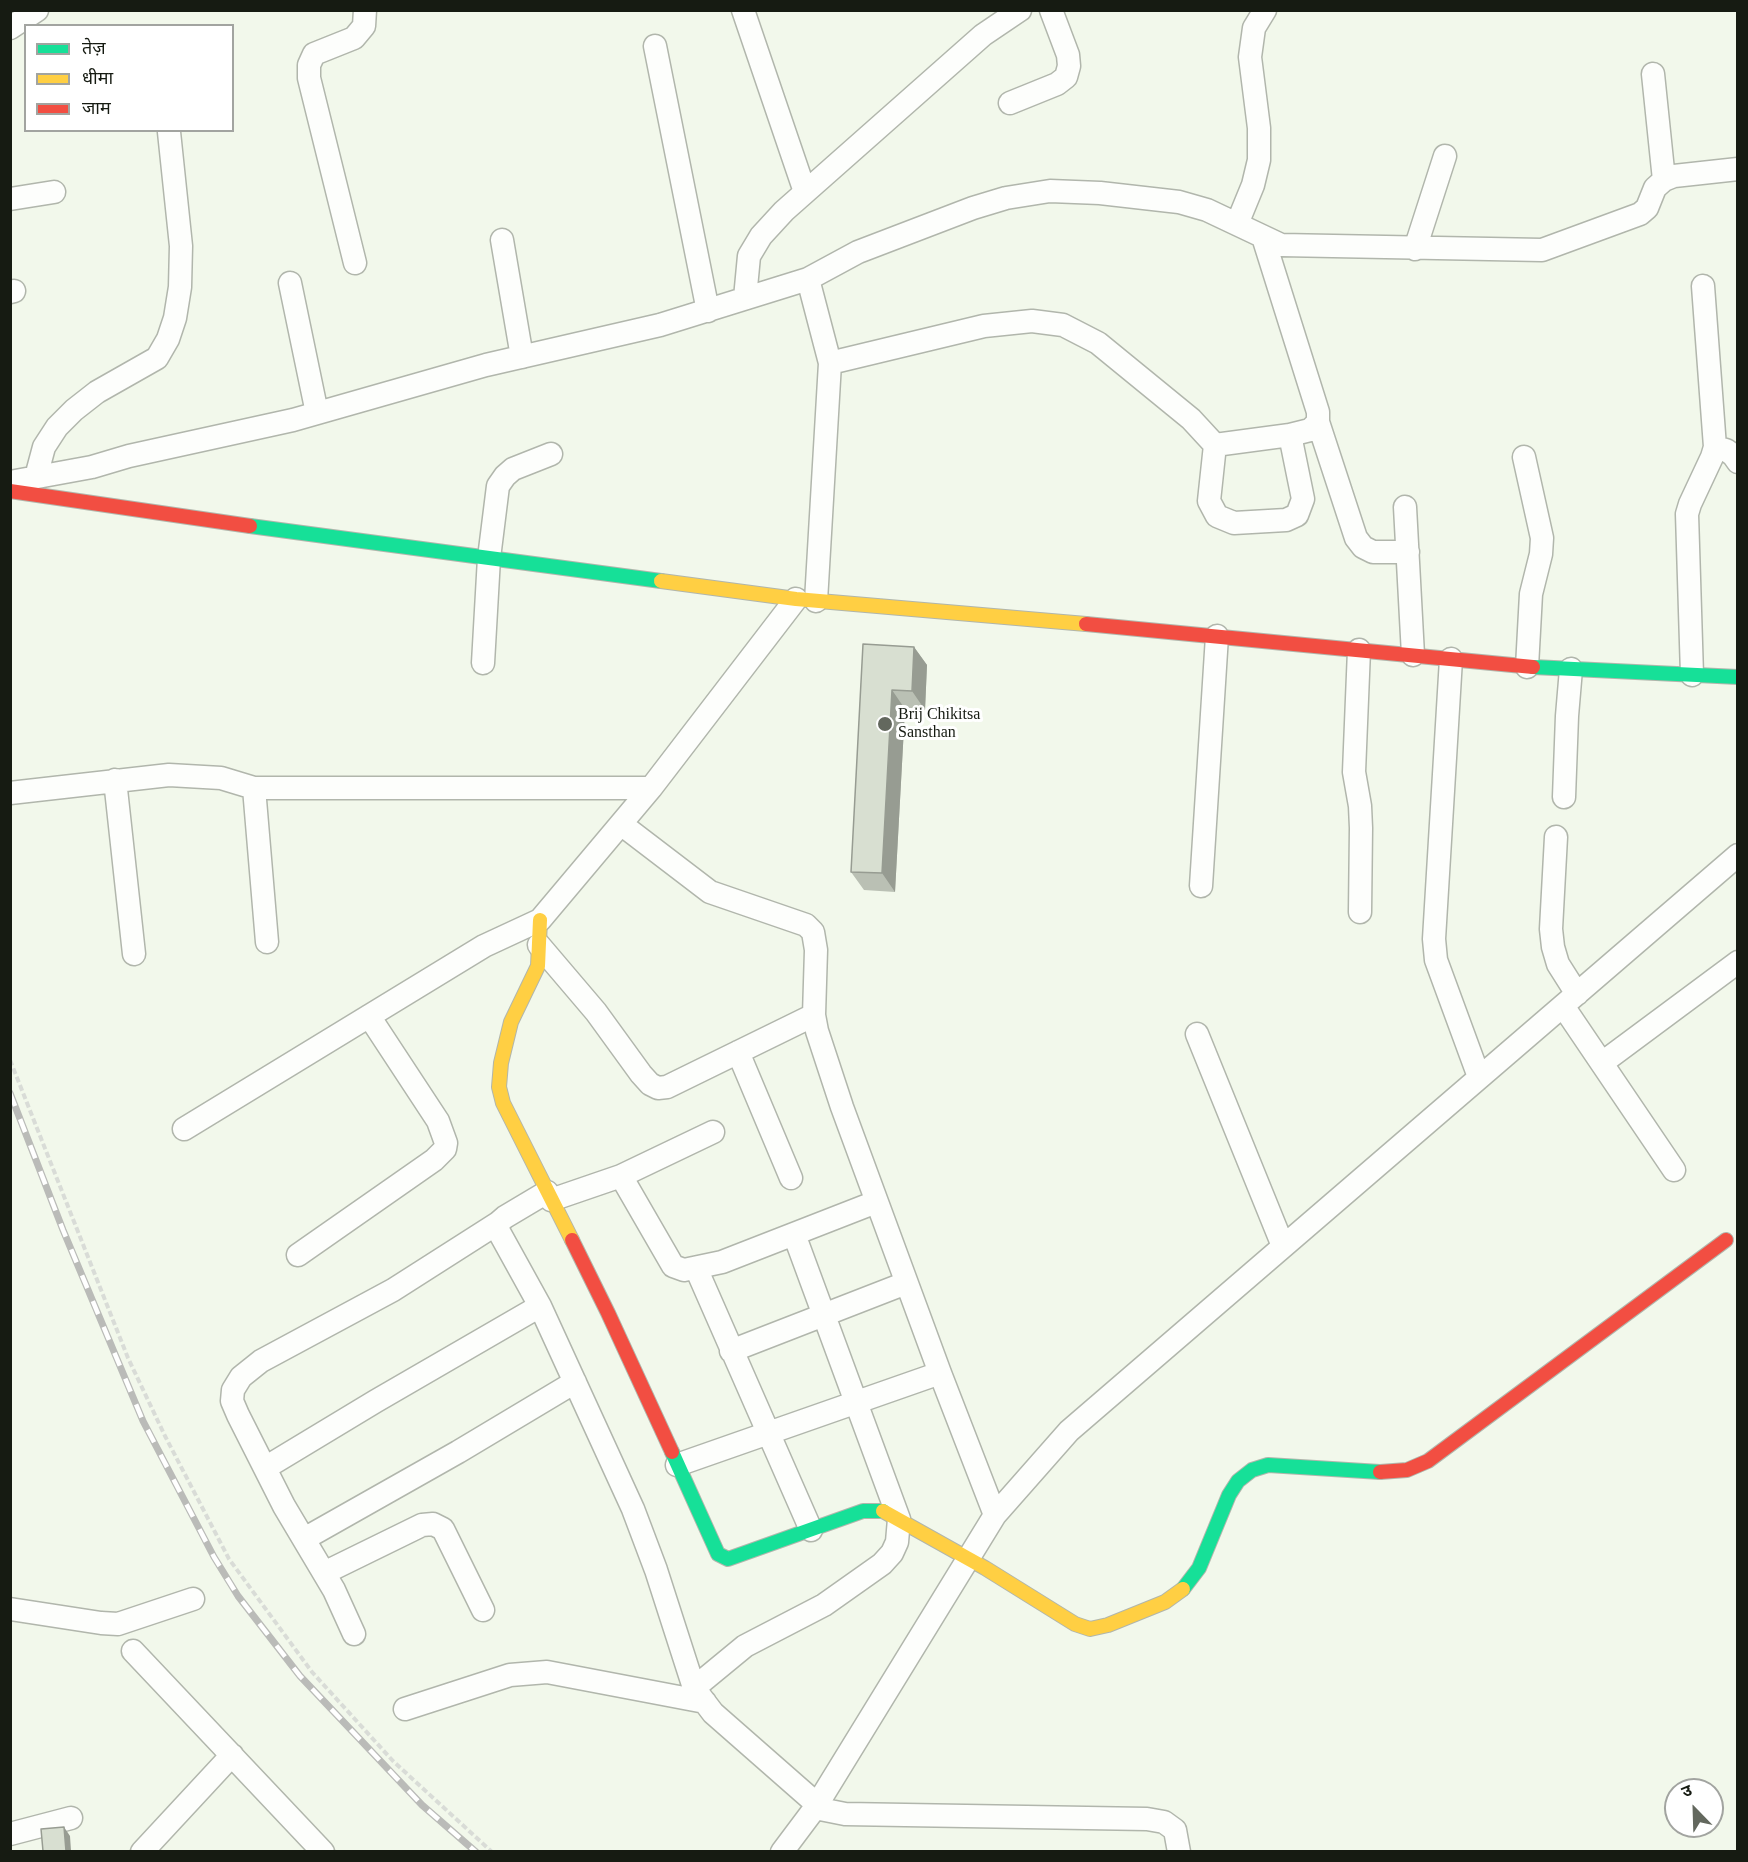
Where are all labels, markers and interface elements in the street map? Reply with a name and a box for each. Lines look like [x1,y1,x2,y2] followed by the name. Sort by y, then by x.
[24,24,234,132] legend
[82,38,106,61] text: तेज़
[82,68,113,91] text: धीमा
[82,98,111,121] text: जाम
[898,705,987,743] place label: Brij Chikitsa Sansthan
[876,715,894,733] marker: Brij Chikitsa Sansthan
[1664,1778,1724,1838] north arrow
[1679,1781,1696,1804] text: उ

